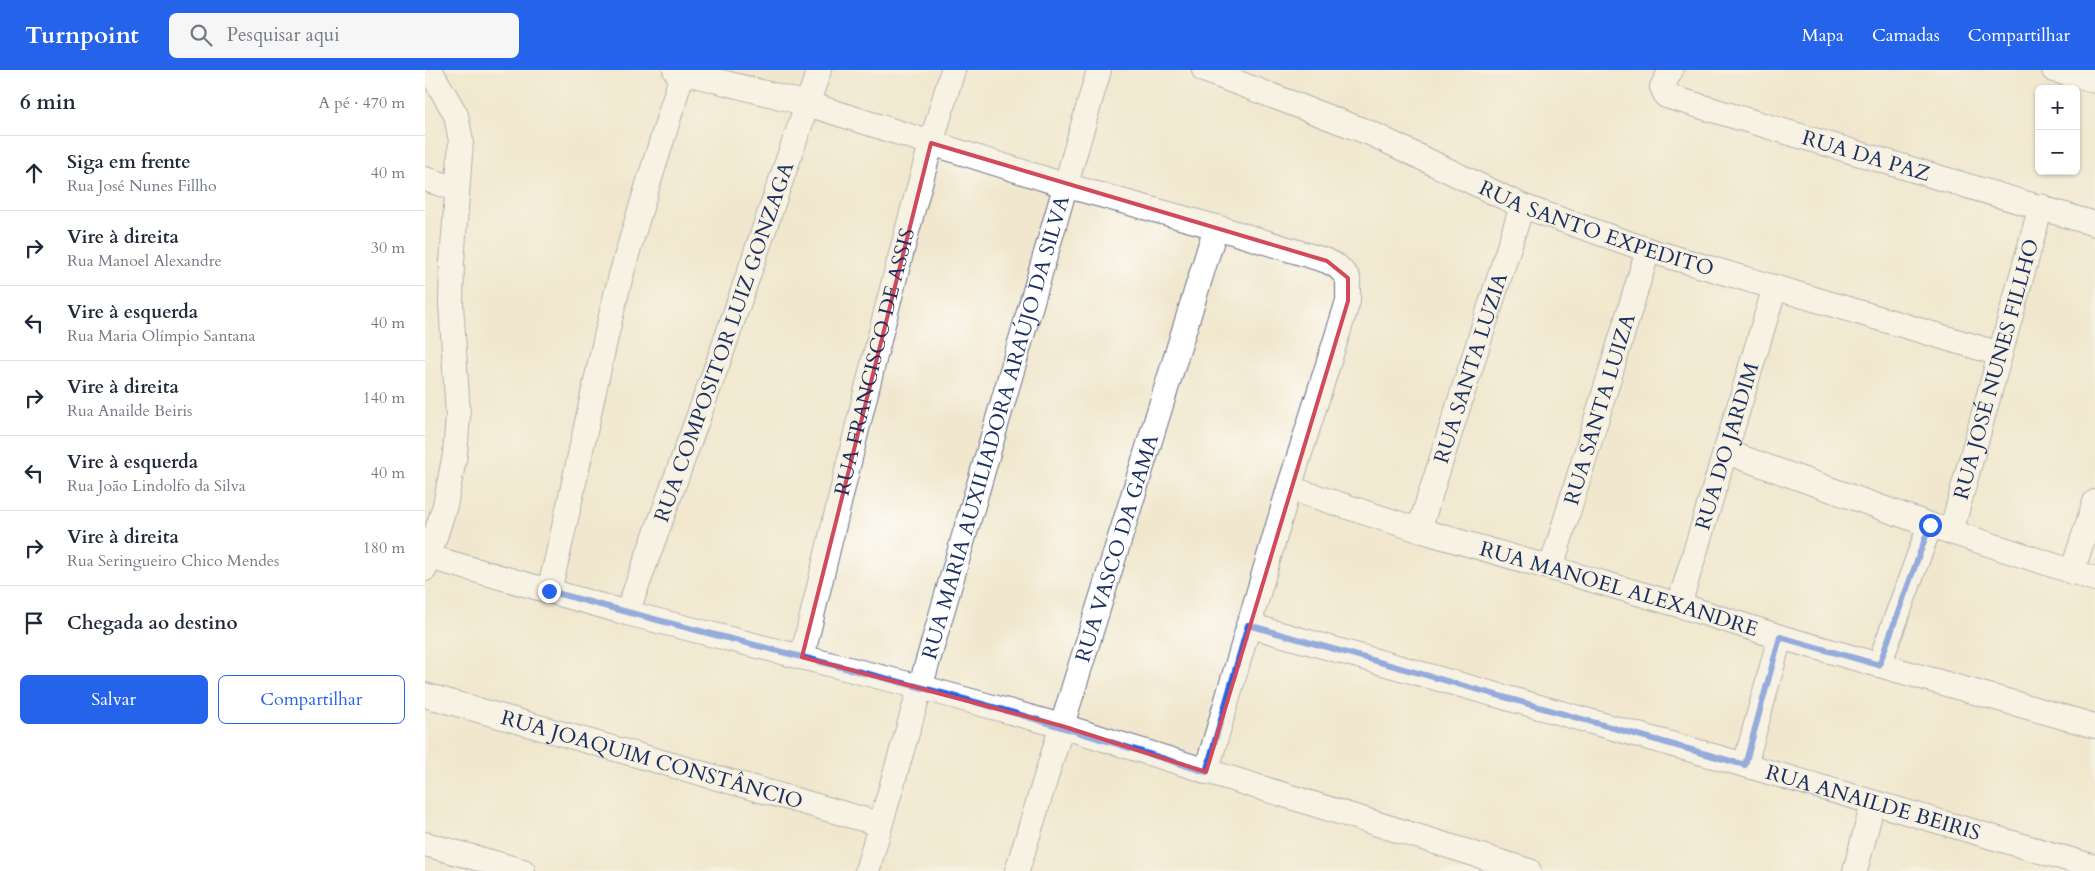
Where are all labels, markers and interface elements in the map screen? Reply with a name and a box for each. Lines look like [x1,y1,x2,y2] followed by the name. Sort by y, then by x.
[169,13,519,58] search box
[25,19,139,52] text: Turnpoint
[187,21,215,49] icon: search
[227,22,340,48] text: Pesquisar aqui
[1802,23,1844,48] text: Mapa
[1872,23,1940,48] text: Camadas
[1968,23,2070,48] text: Compartilhar
[2035,85,2080,175] map controls
[2035,85,2080,130] button: +
[20,88,76,117] text: 6 min
[318,92,405,114] text: A pé · 470 m
[1799,123,1934,189] street label: RUA DA PAZ
[2035,130,2080,175] button: −
[67,149,191,175] text: Siga em frente
[647,158,801,526] street label: RUA COMPOSITOR LUIZ GONZAGA
[20,159,48,187] icon: ahead
[371,162,405,184] text: 40 m
[1474,173,1717,284] street label: RUA SANTO EXPEDITO
[67,175,217,197] text: Rua José Nunes Fillho
[915,192,1077,663] street label: RUA MARIA AUXILIADORA ARAÚJO DA SILVA
[67,224,179,250] text: Vire à direita
[827,225,922,499] street label: RUA FRANCISCO DE ASSIS
[20,234,48,262] icon: right
[1947,236,2046,503] street label: RUA JOSÉ NUNES FILLHO
[371,237,405,259] text: 30 m
[67,250,222,272] text: Rua Manoel Alexandre
[1427,269,1515,467] street label: RUA SANTA LUZIA
[67,299,198,325] text: Vire à esquerda
[20,309,48,337] icon: left
[1557,310,1643,509] street label: RUA SANTA LUIZA
[371,312,405,334] text: 40 m
[67,325,256,347] text: Rua Maria Olímpio Santana
[1688,359,1767,534] street label: RUA DO JARDIM
[67,374,179,400] text: Vire à direita
[20,384,48,412] icon: right
[363,387,405,409] text: 140 m
[67,400,192,422] text: Rua Anailde Beiris
[1068,431,1166,666] street label: RUA VASCO DA GAMA
[67,449,198,475] text: Vire à esquerda
[20,459,48,487] icon: left
[371,462,405,484] text: 40 m
[67,475,246,497] text: Rua João Lindolfo da Silva
[1919,514,1942,537] route start
[67,524,179,550] text: Vire à direita
[20,534,48,562] icon: right
[1476,534,1762,644] street label: RUA MANOEL ALEXANDRE
[363,537,405,559] text: 180 m
[67,550,279,572] text: Rua Seringueiro Chico Mendes
[538,580,561,603] route end
[20,609,48,637] icon: arrive
[67,610,238,636] text: Chegada ao destino
[20,675,208,724] button: Salvar
[218,675,405,724] button: Compartilhar
[498,703,806,816] street label: RUA JOAQUIM CONSTÂNCIO
[1762,758,1984,848] street label: RUA ANAILDE BEIRIS

